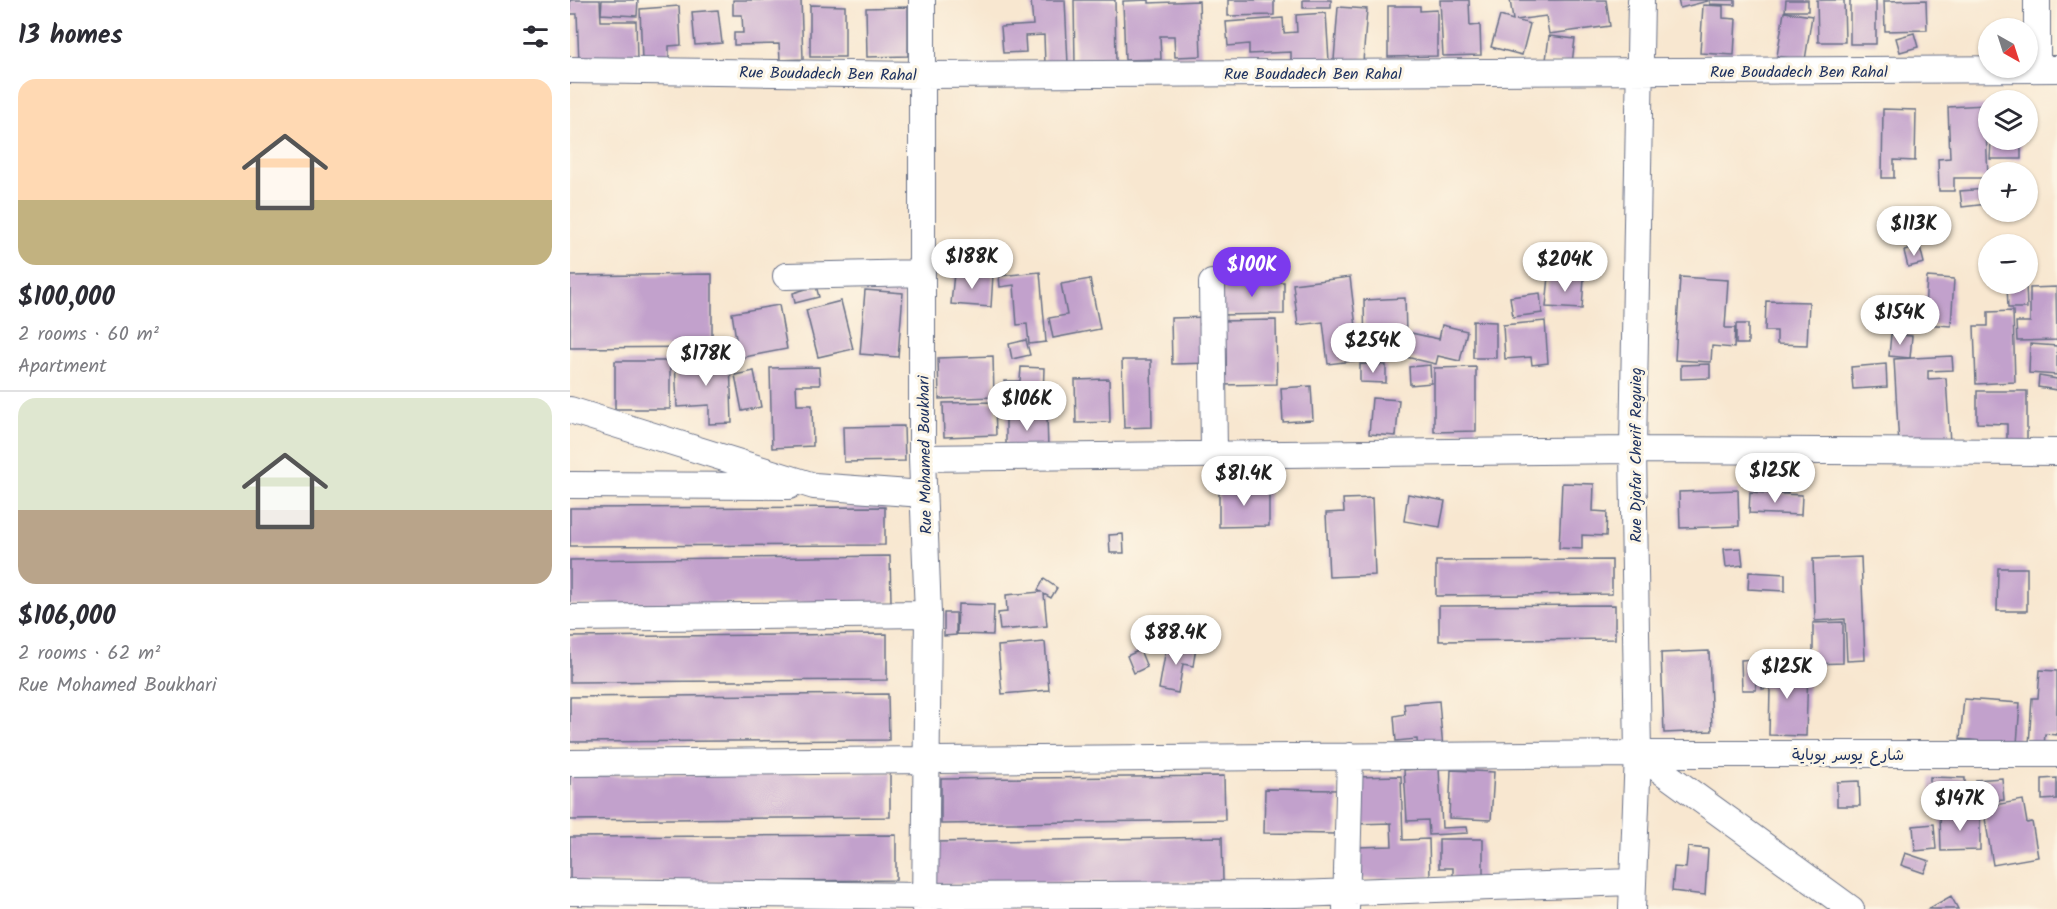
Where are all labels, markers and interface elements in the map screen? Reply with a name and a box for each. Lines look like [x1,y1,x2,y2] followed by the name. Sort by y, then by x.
[18,15,123,57] text: 13 homes
[1978,18,2038,78] north arrow
[1978,18,2038,294] map controls
[519,20,552,53] icon: filters
[739,60,917,89] street label: Rue Boudadech Ben Rahal
[1710,60,1888,85] street label: Rue Boudadech Ben Rahal
[1224,62,1402,87] street label: Rue Boudadech Ben Rahal
[1978,90,2038,150] button: layers
[231,118,339,226] icon: home
[1978,162,2038,222] button: +
[1872,206,1956,257] pin: $113K
[1891,209,1937,241] text: $113K
[1978,234,2038,294] button: −
[930,239,1014,290] pin: $188K
[945,242,999,274] text: $188K
[1523,242,1607,293] pin: $204K
[1537,245,1593,277] text: $204K
[1210,247,1294,298] pin: $100K
[1227,250,1277,282] text: $100K
[18,277,115,319] text: $100,000
[1858,295,1942,346] pin: $154K
[1875,298,1925,330] text: $154K
[18,319,159,351] text: 2 rooms · 60 m²
[1331,323,1415,374] pin: $254K
[1345,326,1401,358] text: $254K
[664,336,748,387] pin: $178K
[680,339,732,371] text: $178K
[18,351,107,383] text: Apartment
[1624,367,1649,543] street label: Rue Djafar Cherif Reguieg
[912,374,939,535] street label: Rue Mohamed Boukhari
[985,381,1069,432] pin: $106K
[1001,384,1053,416] text: $106K
[231,437,339,545] icon: home
[1733,453,1817,504] pin: $125K
[1195,456,1293,507] pin: $81.4K
[1749,456,1801,488] text: $125K
[1215,459,1273,491] text: $81.4K
[18,596,116,638] text: $106,000
[1127,615,1225,666] pin: $88.4K
[1144,618,1208,650] text: $88.4K
[18,638,160,670] text: 2 rooms · 62 m²
[1745,649,1829,700] pin: $125K
[1761,652,1813,684] text: $125K
[18,670,216,702] text: Rue Mohamed Boukhari
[1792,743,1904,768] street label: شارع يوسر بوباية
[1918,781,2002,832] pin: $147K
[1935,784,1985,816] text: $147K

